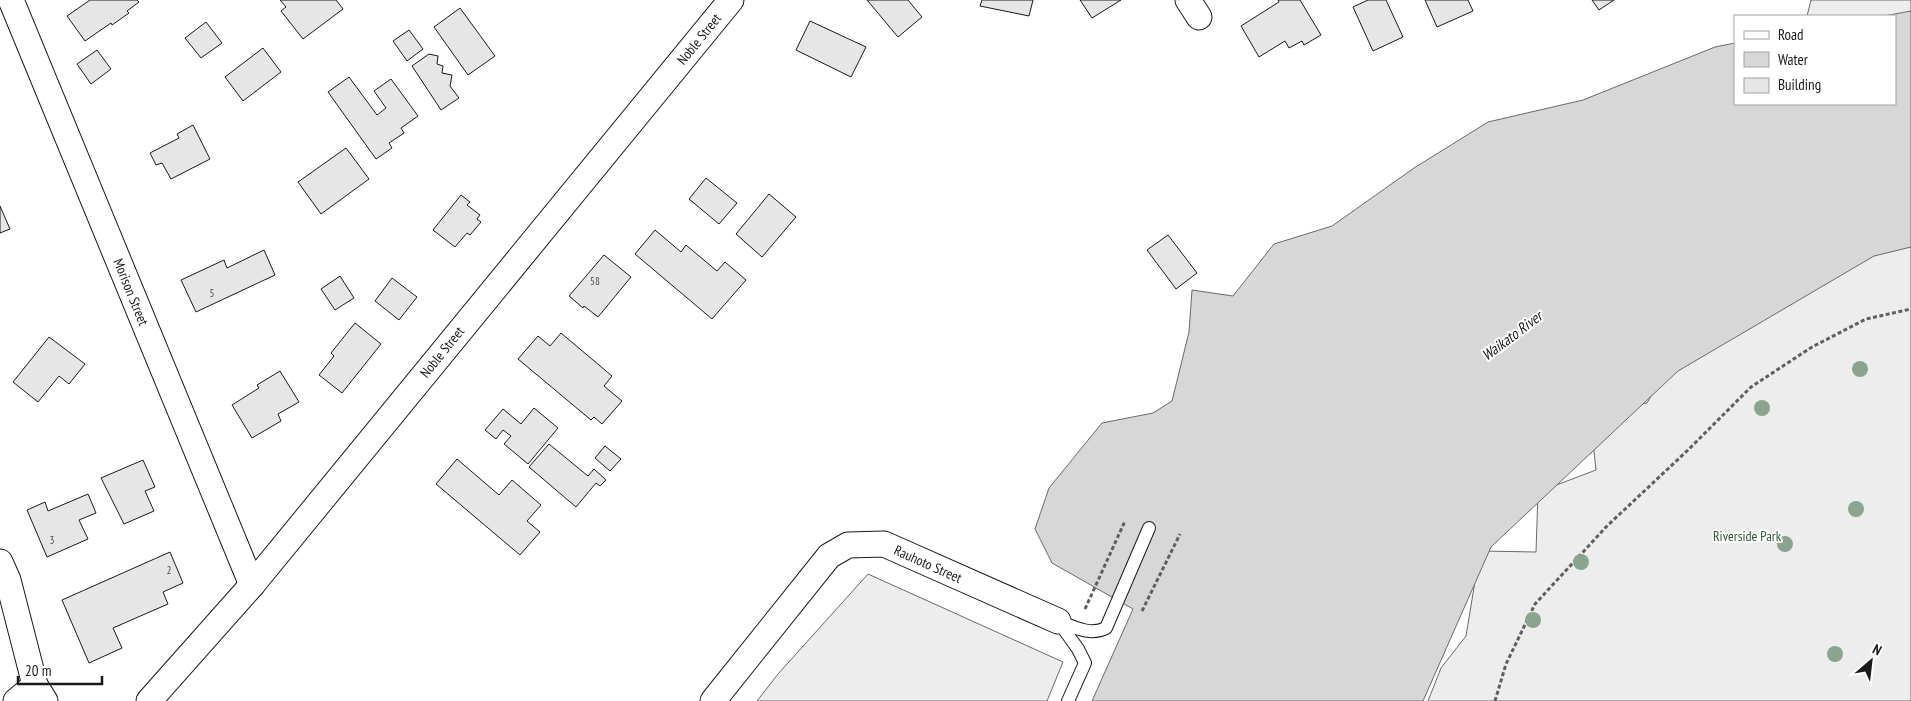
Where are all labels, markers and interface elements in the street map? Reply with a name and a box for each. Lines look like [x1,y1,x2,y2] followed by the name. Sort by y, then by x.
[673,10,725,68] street label: Noble Street
[1734,15,1896,105] legend
[1778,25,1804,44] text: Road
[1778,50,1809,69] text: Water
[1778,75,1821,94] text: Building
[109,256,153,328] street label: Morison Street
[590,274,600,288] house number: 58
[210,286,215,300] house number: 5
[1478,306,1547,365] water label: Waikato River
[416,323,468,381] street label: Noble Street
[1713,527,1782,545] park label: Riverside Park
[50,533,55,547] house number: 3
[891,541,965,587] street label: Rauhoto Street
[167,563,172,577] house number: 2
[1846,636,1896,686] north arrow
[1870,640,1885,659] text: N
[18,654,101,686] scale bar
[25,661,51,680] text: 20 m

